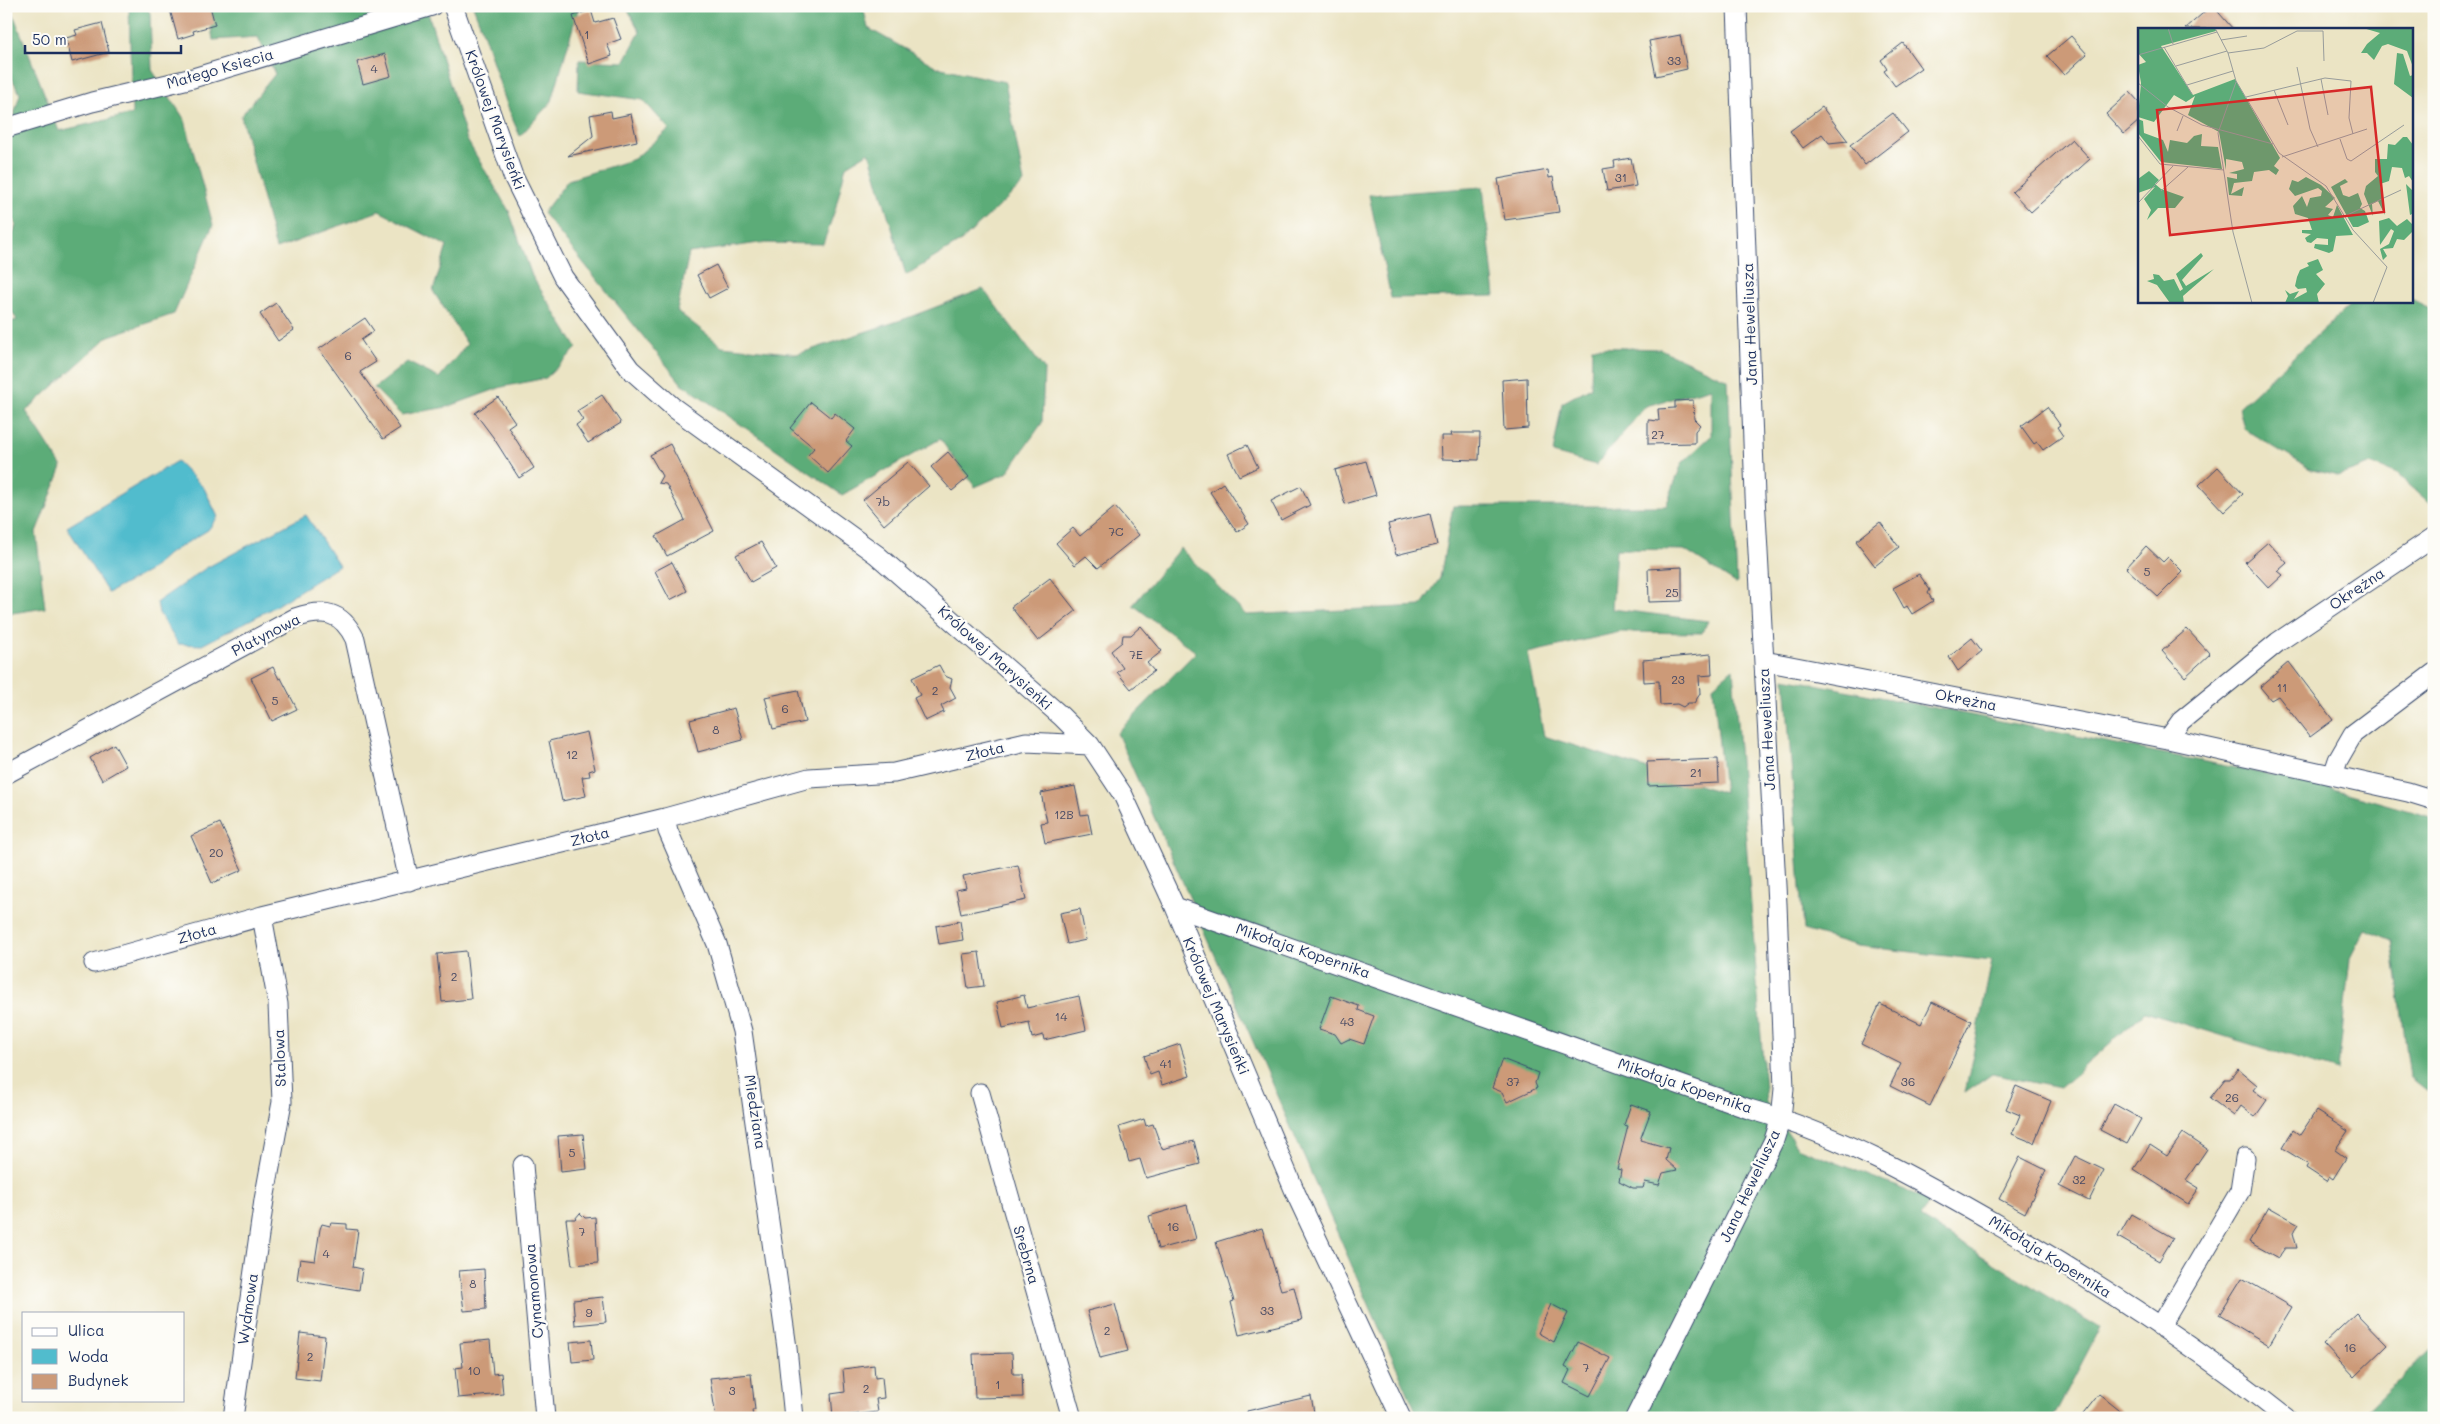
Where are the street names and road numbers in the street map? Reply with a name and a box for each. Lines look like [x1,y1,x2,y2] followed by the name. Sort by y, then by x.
[164,43,276,93] street label: Małego Księcia
[461,47,531,192] street label: Królowej Marysieńki
[1737,262,1761,386] street label: Jana Heweliusza
[2325,562,2388,614] street label: Okrężna
[934,600,1057,714] street label: Królowej Marysieńki
[228,608,303,660] street label: Platynowa
[1753,667,1779,791] street label: Jana Heweliusza
[1934,683,1999,715] street label: Okrężna
[963,737,1006,766] street label: Złota
[568,822,611,851] street label: Złota
[175,918,219,948] street label: Złota
[1233,918,1373,982] street label: Mikołaja Kopernika
[1179,934,1255,1077] street label: Królowej Marysieńki
[268,1029,290,1087] street label: Stalowa
[1615,1053,1755,1117] street label: Mikołaja Kopernika
[740,1073,772,1151] street label: Miedziana
[1714,1126,1784,1245] street label: Jana Heweliusza
[1985,1210,2116,1302] street label: Mikołaja Kopernika
[1009,1223,1045,1286] street label: Srebrna
[519,1243,547,1339] street label: Cynamonowa
[232,1272,262,1346] street label: Wydmowa

